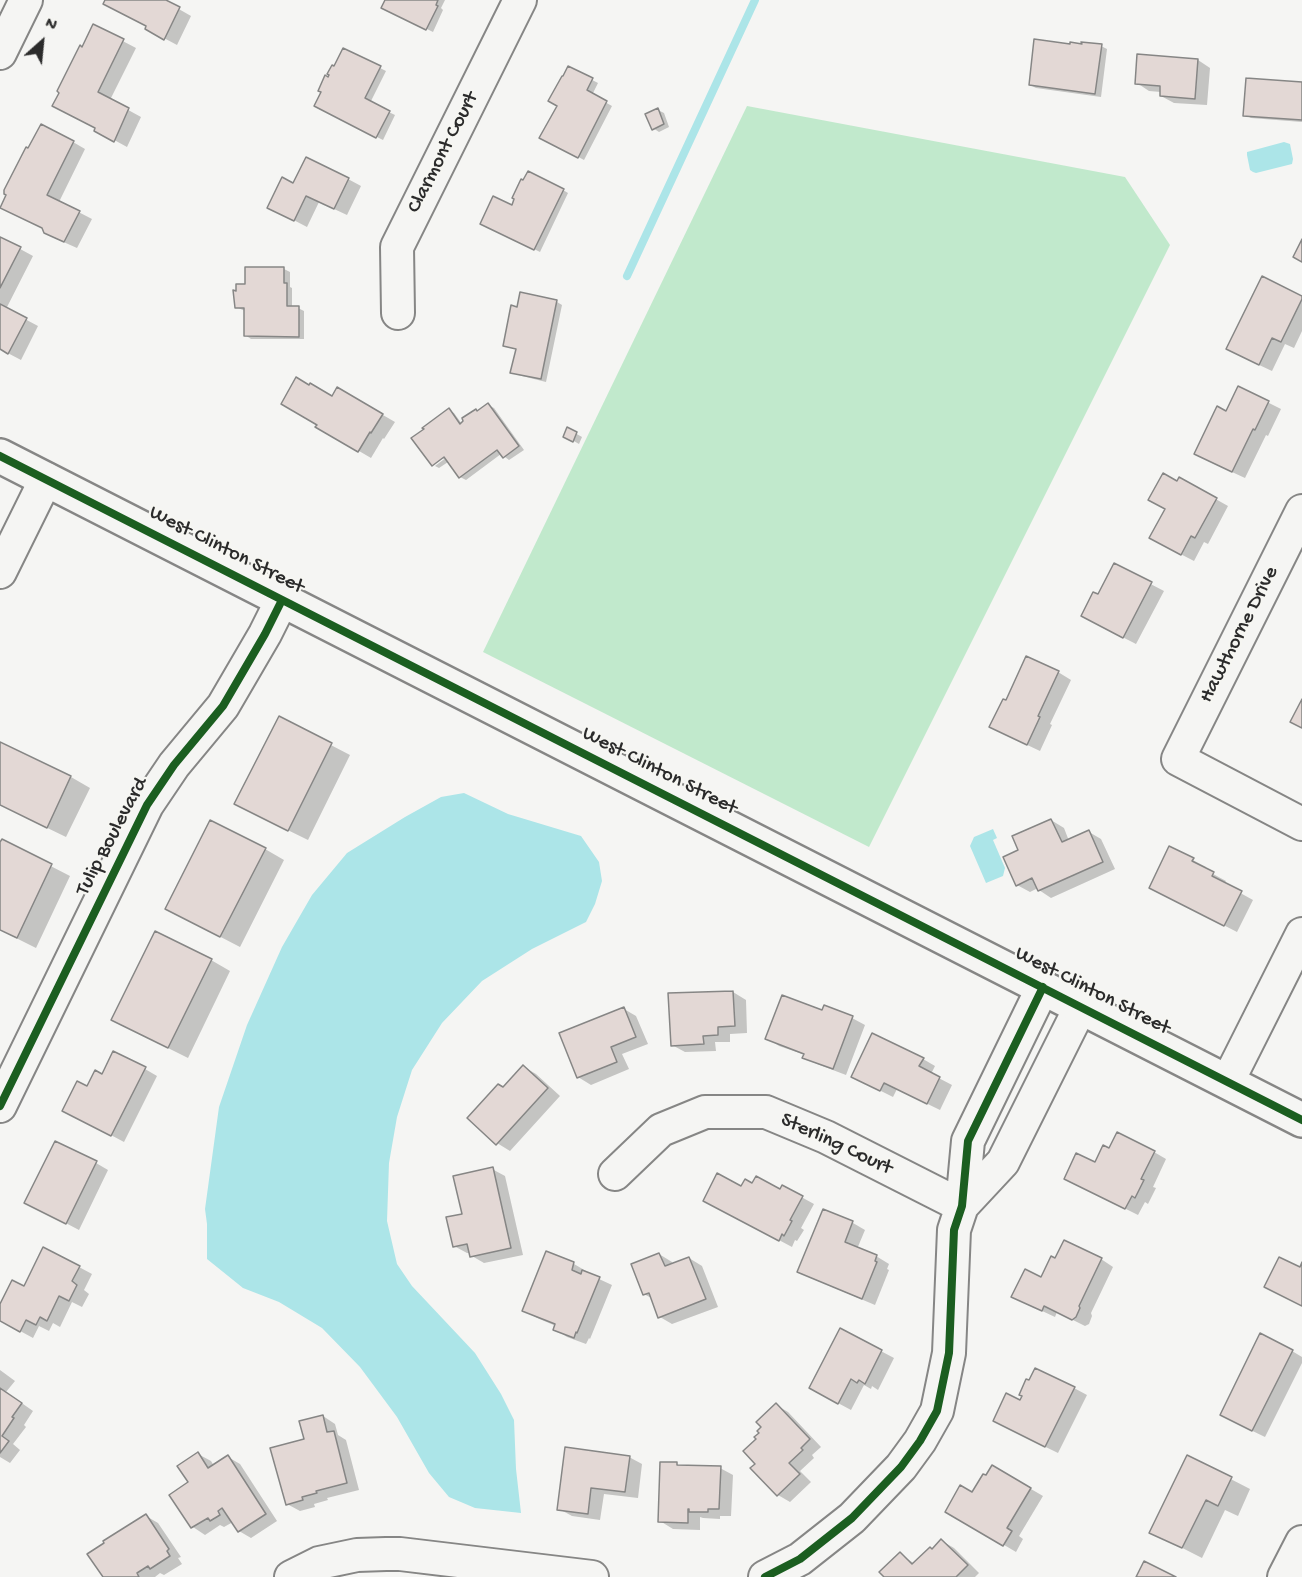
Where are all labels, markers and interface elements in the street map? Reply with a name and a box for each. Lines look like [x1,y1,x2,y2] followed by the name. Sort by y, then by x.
[12,12,72,72] north arrow
[41,15,59,36] text: N
[403,88,485,218] street label: Clarmont Court
[144,501,308,601] street label: West Clinton Street
[1195,563,1285,707] street label: Hawthorne Drive
[577,722,741,822] street label: West Clinton Street
[71,774,155,900] street label: Tulip Boulevard
[1010,942,1174,1042] street label: West Clinton Street
[776,1108,896,1182] street label: Sterling Court

